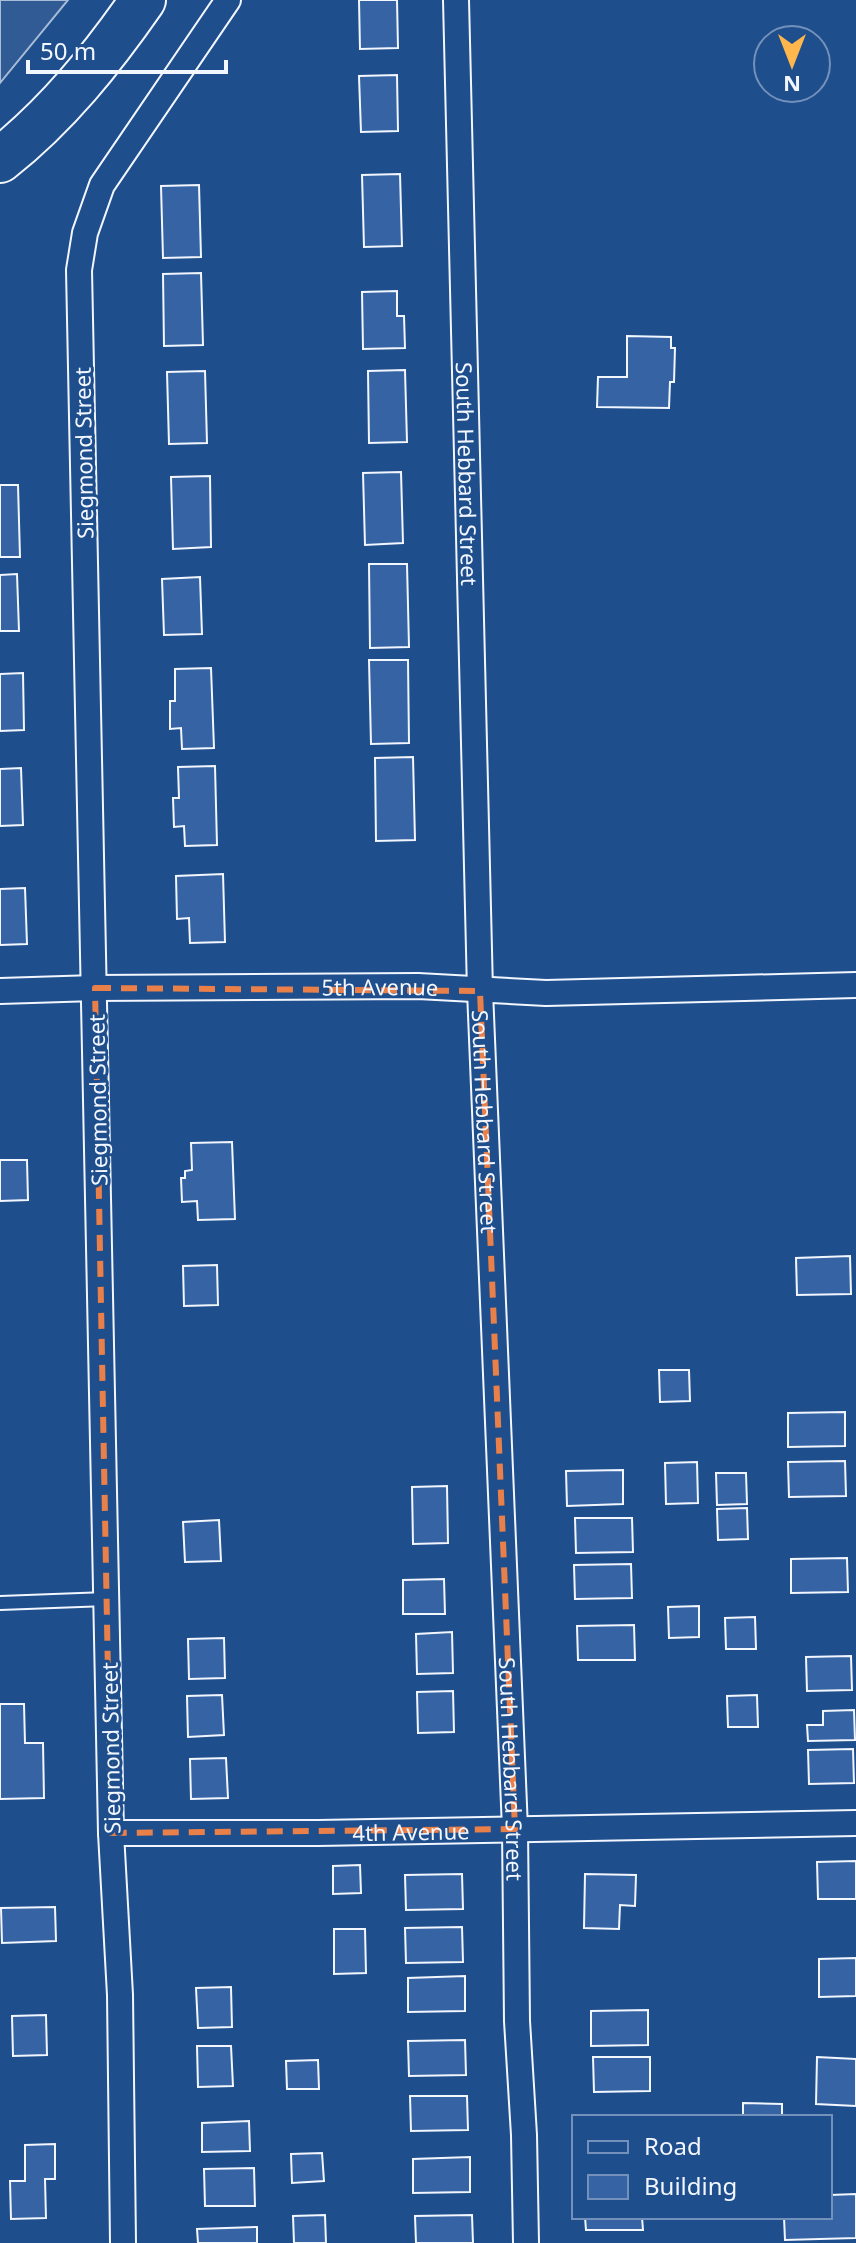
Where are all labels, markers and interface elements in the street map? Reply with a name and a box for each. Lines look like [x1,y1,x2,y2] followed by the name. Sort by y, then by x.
[28,24,226,74] scale bar
[752,24,832,104] north arrow
[40,34,96,67] text: 50 m
[783,70,801,100] text: N
[450,362,485,586] street label: South Hebbard Street
[67,367,99,539] street label: Siegmond Street
[321,971,439,1002] street label: 5th Avenue
[466,1009,505,1234] street label: South Hebbard Street
[81,1014,113,1186] street label: Siegmond Street
[493,1657,531,1881] street label: South Hebbard Street
[94,1662,126,1834] street label: Siegmond Street
[352,1815,470,1847] street label: 4th Avenue
[572,2115,832,2219] legend
[644,2129,702,2162] text: Road
[644,2169,737,2202] text: Building

